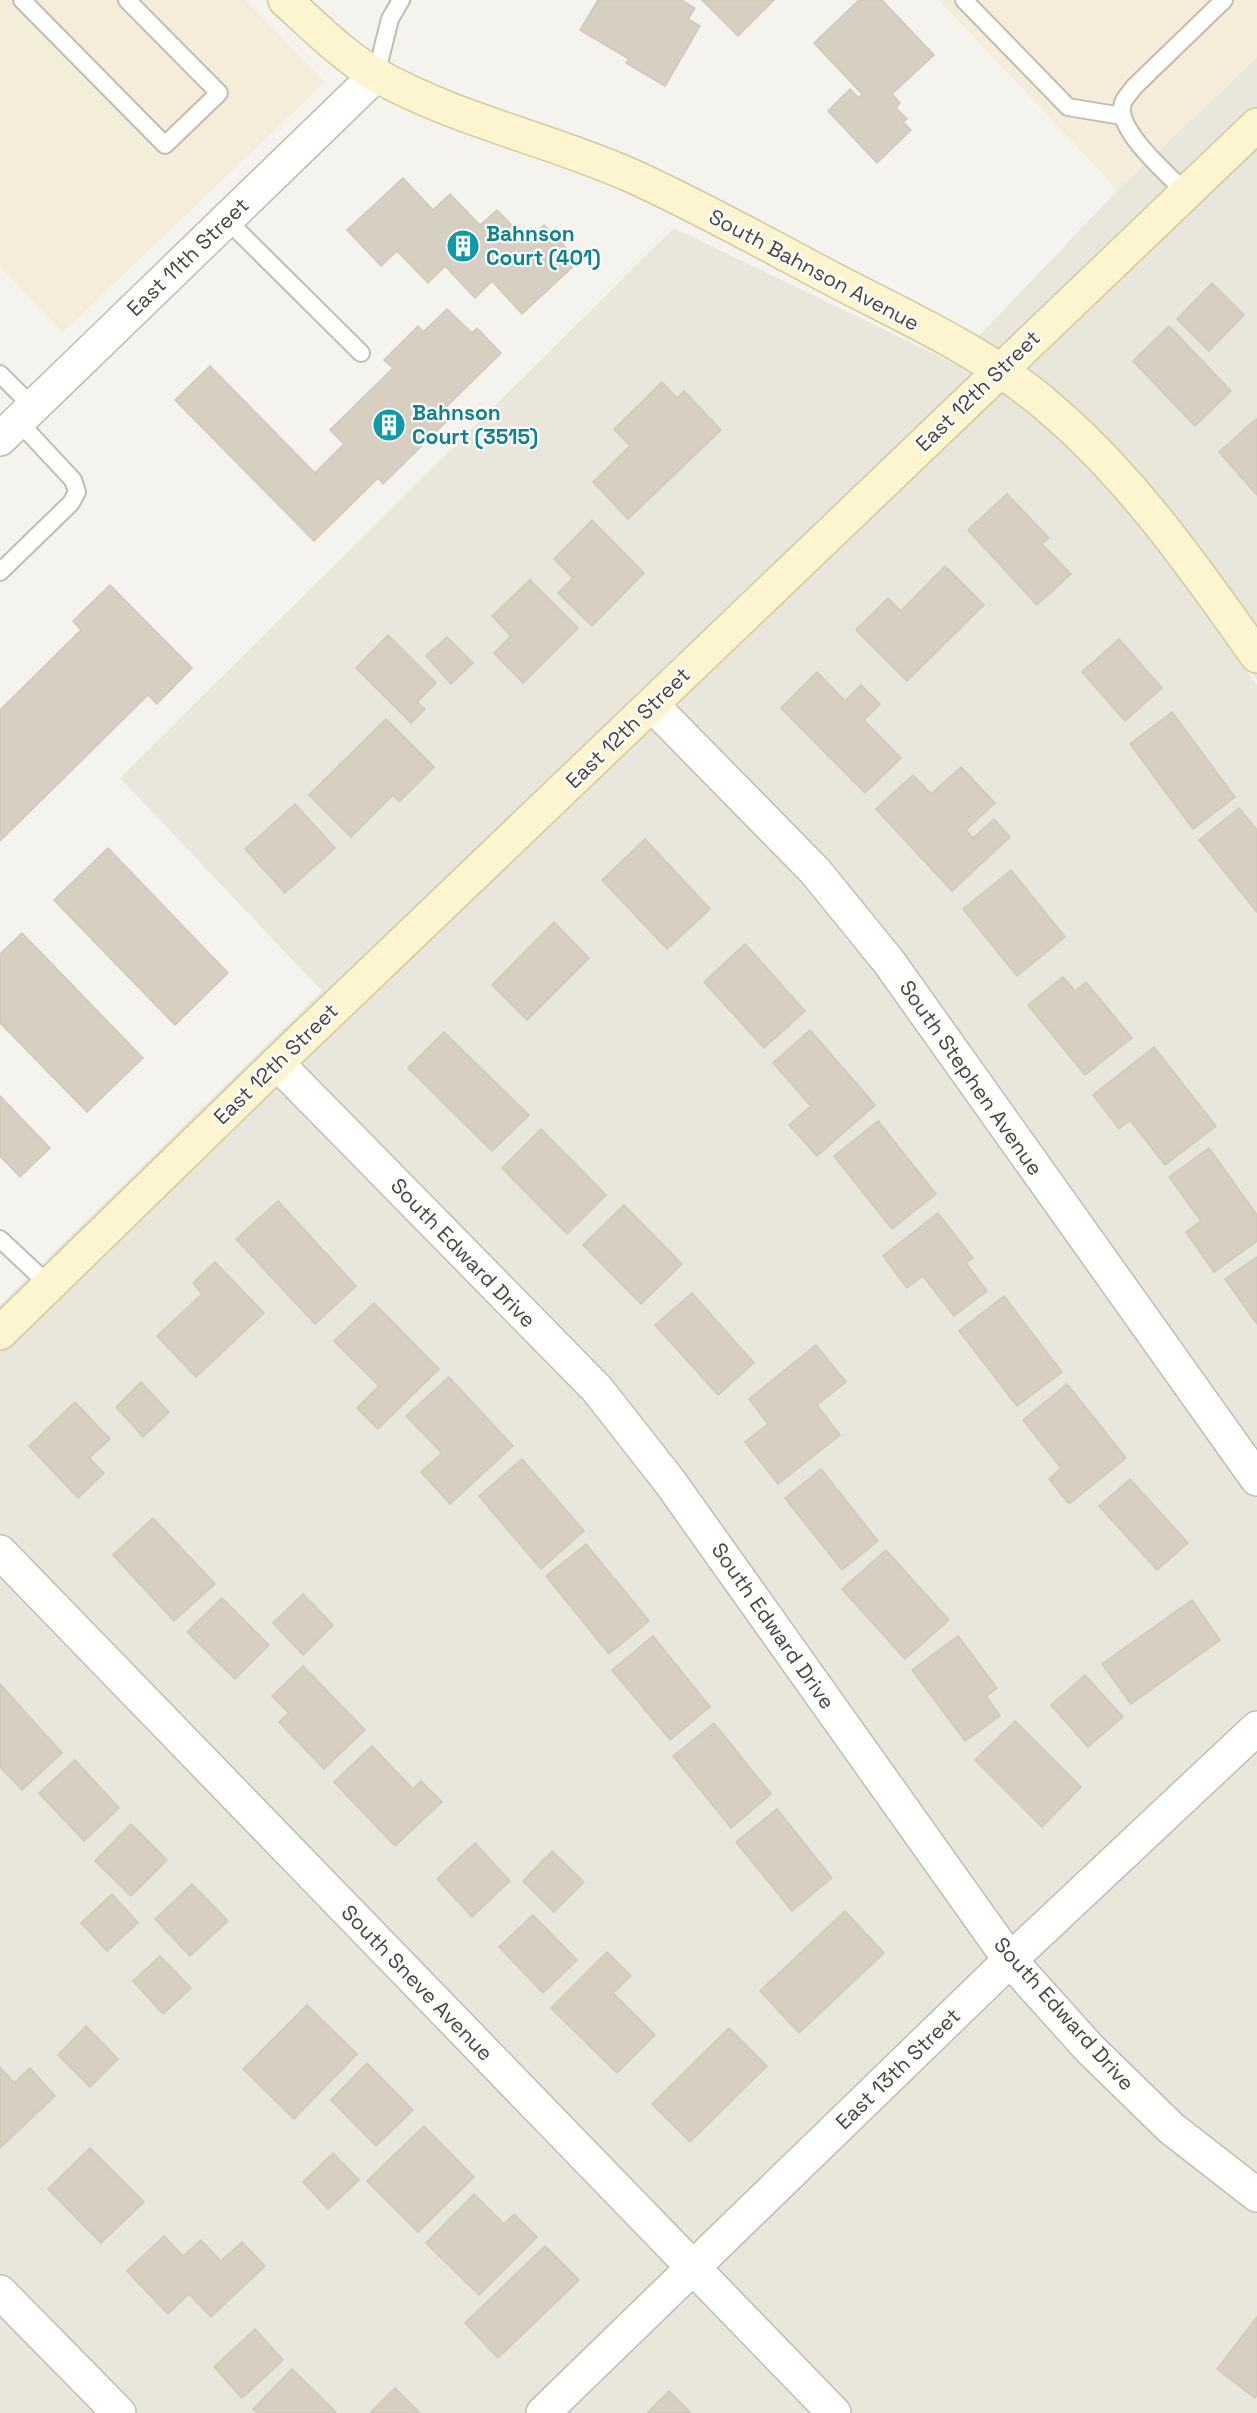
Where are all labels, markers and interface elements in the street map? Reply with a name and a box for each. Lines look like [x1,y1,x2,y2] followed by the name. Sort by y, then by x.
[121,192,254,322] street label: East 11th Street
[704,203,924,337] street label: South Bahnson Avenue
[486,220,601,271] place label: Bahnson Court (401)
[445,228,481,264] building icon: Bahnson Court (401)
[910,324,1046,457] street label: East 12th Street
[412,399,538,450] place label: Bahnson Court (3515)
[371,407,407,443] building icon: Bahnson Court (3515)
[560,661,696,794] street label: East 12th Street
[894,975,1049,1181] street label: South Stephen Avenue
[208,997,344,1130] street label: East 12th Street
[385,1172,542,1333] street label: South Edward Drive
[706,1537,841,1714] street label: South Edward Drive
[336,1899,499,2066] street label: South Sneve Avenue
[988,1931,1140,2096] street label: South Edward Drive
[830,2002,966,2135] street label: East 13th Street

